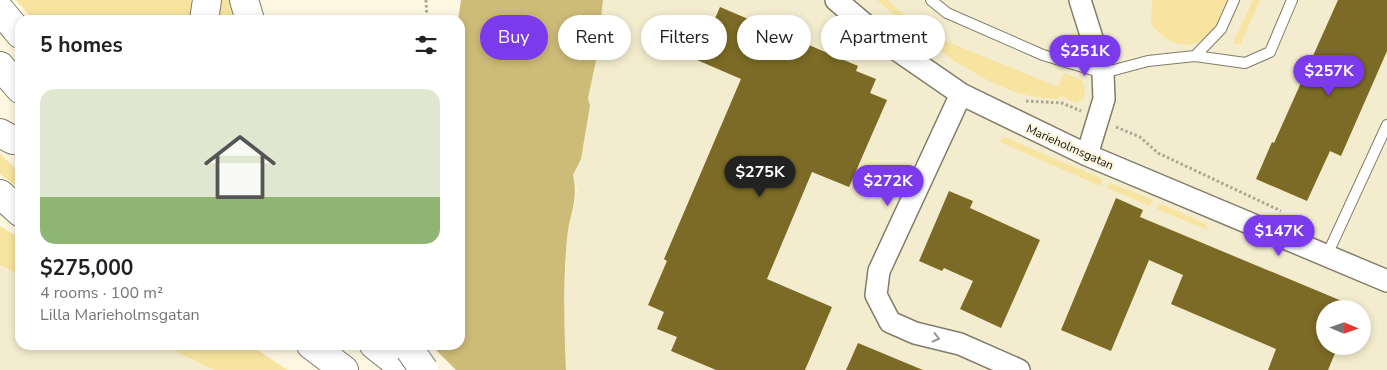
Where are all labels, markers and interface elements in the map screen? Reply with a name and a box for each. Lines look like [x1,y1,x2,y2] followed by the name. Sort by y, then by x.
[480,15,548,60] chip: Buy
[558,15,631,60] chip: Rent
[641,15,727,60] chip: Filters
[737,15,811,60] chip: New
[821,15,945,60] chip: Apartment
[40,31,123,59] text: 5 homes
[412,31,440,59] icon: filters
[1050,34,1120,77] pin: $251K
[1060,40,1110,62] text: $251K
[1294,54,1364,97] pin: $257K
[1304,60,1354,82] text: $257K
[1024,121,1116,173] street label: Marieholmsgatan
[195,122,285,212] icon: home
[725,156,795,198] pin: $275K
[735,161,785,183] text: $275K
[853,164,923,207] pin: $272K
[863,170,913,192] text: $272K
[1244,214,1314,257] pin: $147K
[1254,220,1304,242] text: $147K
[40,254,133,282] text: $275,000
[40,282,163,304] text: 4 rooms · 100 m²
[1316,300,1371,355] north arrow
[1316,300,1371,355] map controls
[40,304,200,326] text: Lilla Marieholmsgatan
[932,332,941,343] one-way arrow

